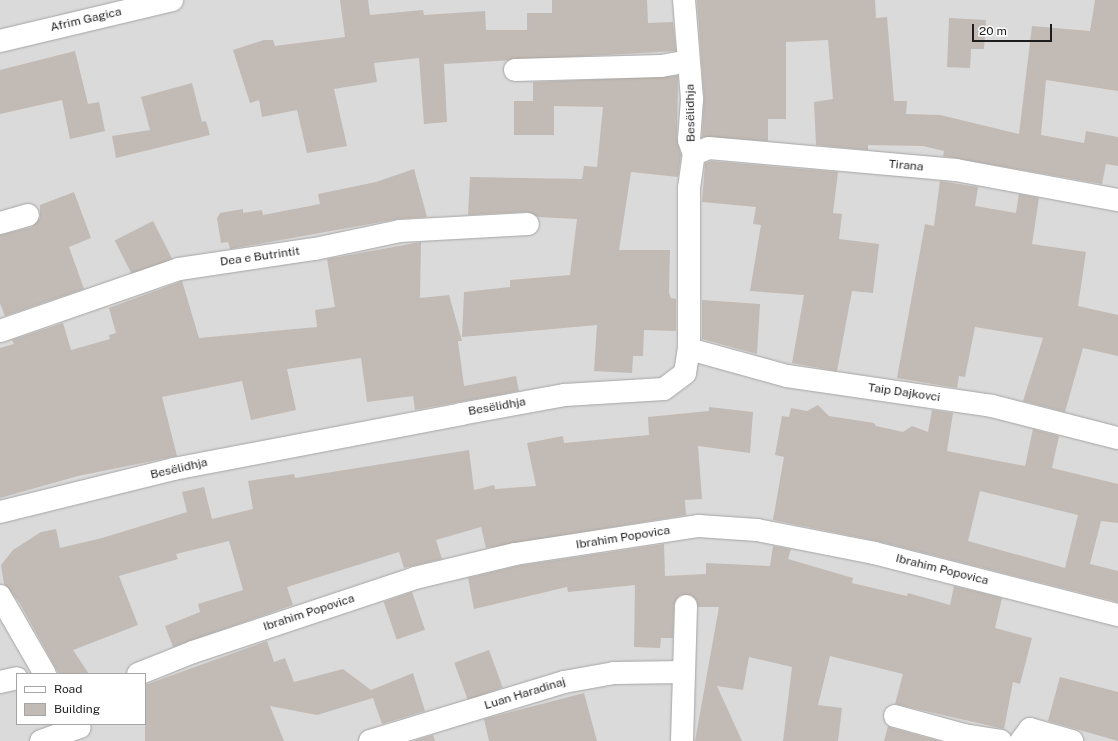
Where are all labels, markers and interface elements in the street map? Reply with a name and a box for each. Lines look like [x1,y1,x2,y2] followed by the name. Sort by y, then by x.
[49,5,123,35] street label: Afrim Gagica
[974,16,1054,42] scale bar
[979,24,1007,38] text: 20 m
[683,84,699,142] street label: Besëlidhja
[888,157,924,175] street label: Tirana
[219,244,301,270] street label: Dea e Butrintit
[867,381,941,405] street label: Taip Dajkovci
[467,395,527,419] street label: Besëlidhja
[149,455,209,483] street label: Besëlidhja
[575,523,671,553] street label: Ibrahim Popovica
[894,552,990,588] street label: Ibrahim Popovica
[262,591,356,635] street label: Ibrahim Popovica
[16,673,146,725] legend
[483,675,567,713] street label: Luan Haradinaj
[54,682,82,696] text: Road
[54,702,100,716] text: Building

